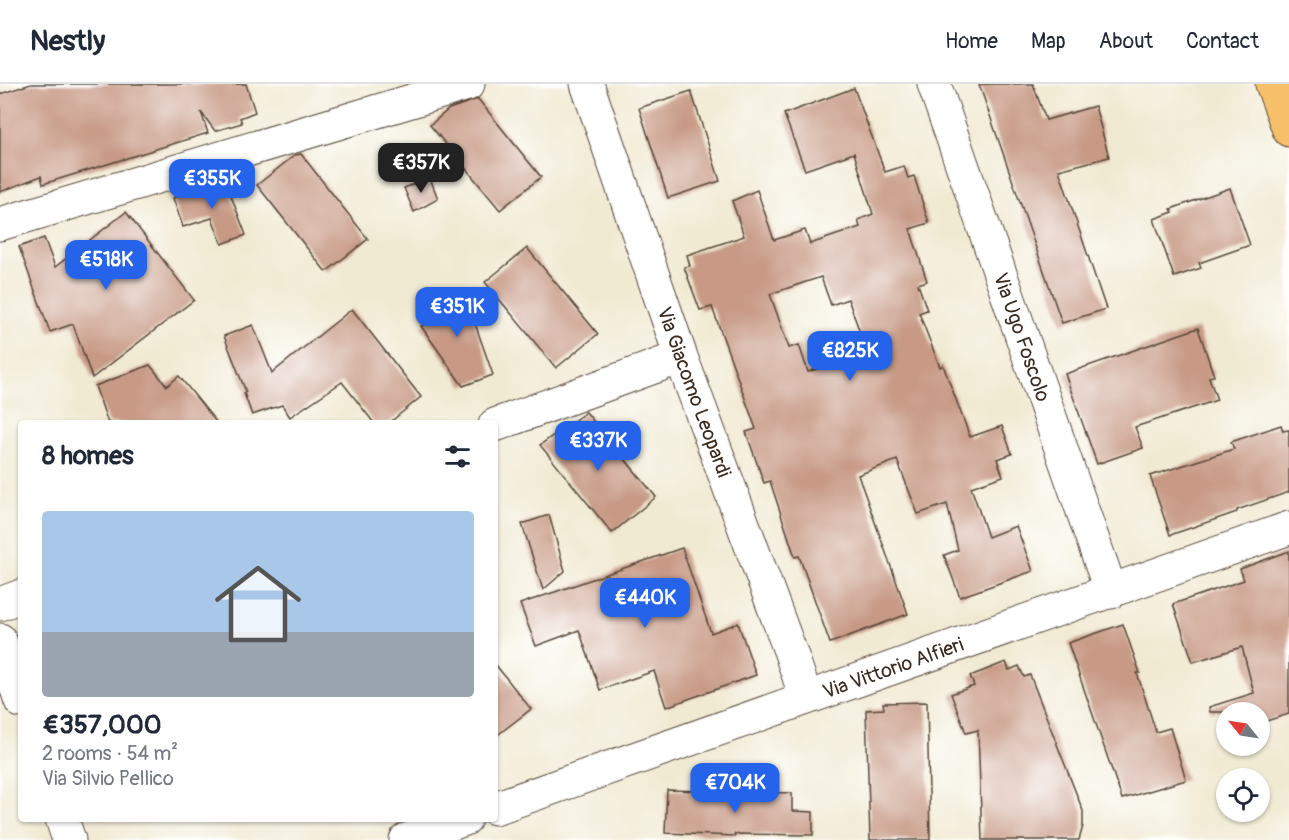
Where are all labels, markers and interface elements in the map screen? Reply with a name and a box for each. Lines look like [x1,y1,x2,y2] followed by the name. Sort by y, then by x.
[30,24,105,59] text: Nestly
[945,28,998,55] text: Home
[1031,28,1066,55] text: Map
[1099,28,1153,55] text: About
[1186,28,1259,55] text: Contact
[379,143,463,194] pin: €357K
[392,150,450,175] text: €357K
[170,159,254,210] pin: €355K
[183,166,241,191] text: €355K
[64,240,148,291] pin: €518K
[79,247,133,272] text: €518K
[988,269,1056,405] street label: Via Ugo Foscolo
[415,287,499,338] pin: €351K
[429,294,485,319] text: €351K
[652,303,736,481] street label: Via Giacomo Leopardi
[808,331,892,382] pin: €825K
[821,338,879,363] text: €825K
[556,421,640,472] pin: €337K
[569,428,627,453] text: €337K
[42,440,134,472] text: 8 homes
[441,440,474,473] icon: filters
[204,550,312,658] icon: home
[603,578,687,629] pin: €440K
[614,585,676,610] text: €440K
[819,632,967,704] street label: Via Vittorio Alfieri
[1216,702,1270,756] north arrow
[1216,702,1270,822] map controls
[42,709,161,741] text: €357,000
[42,741,178,766] text: 2 rooms · 54 m²
[693,763,777,814] pin: €704K
[42,766,174,791] text: Via Silvio Pellico
[1216,768,1270,822] button: locate
[704,770,766,795] text: €704K

